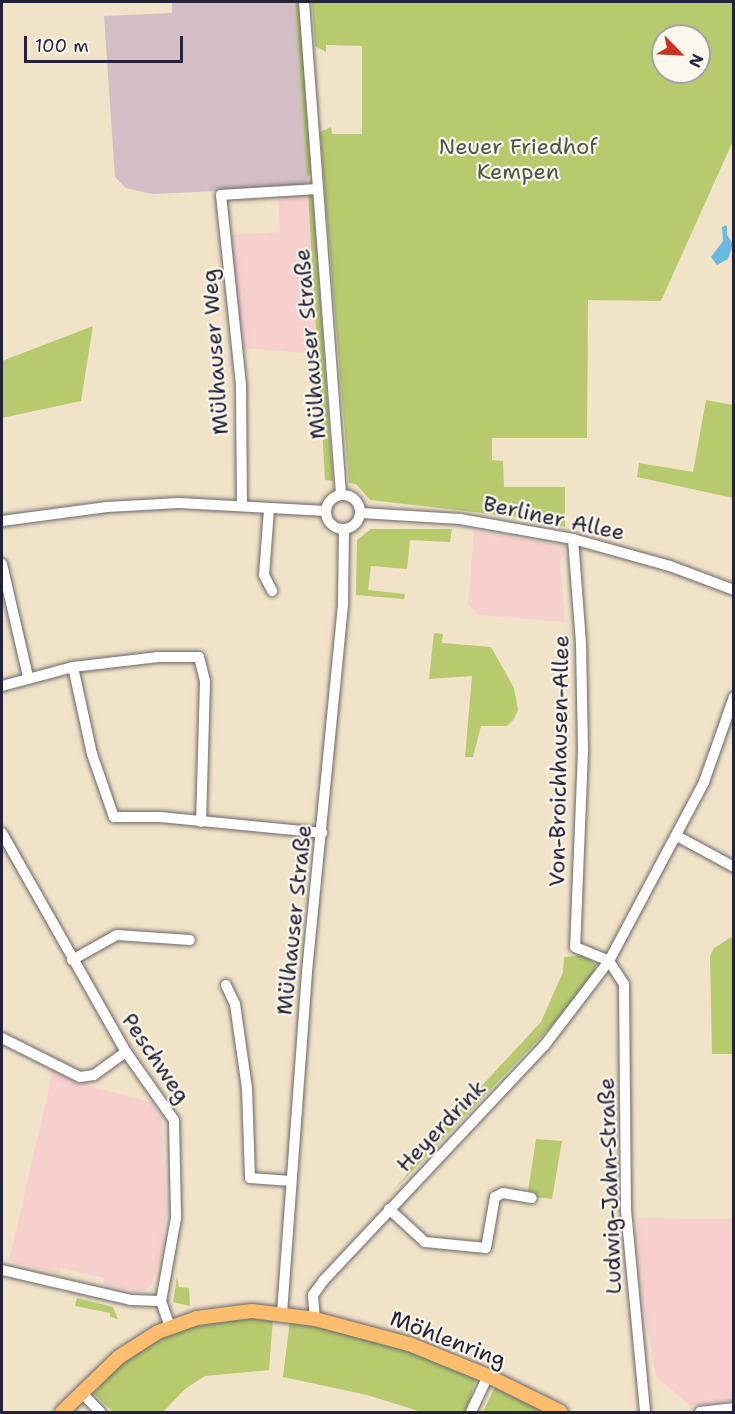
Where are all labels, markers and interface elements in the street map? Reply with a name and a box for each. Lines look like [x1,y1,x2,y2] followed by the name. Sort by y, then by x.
[27,24,186,62] scale bar
[651,24,711,84] north arrow
[35,34,89,58] text: 100 m
[684,51,708,71] text: N
[439,133,597,184] park label: Neuer Friedhof Kempen
[289,248,331,440] street label: Mülhauser Straße
[196,268,234,436] street label: Mülhauser Weg
[481,490,627,546] street label: Berliner Allee
[544,635,574,887] street label: Von-Broichhausen-Allee
[271,824,317,1016] street label: Mülhauser Straße
[116,1008,196,1108] street label: Peschweg
[391,1075,491,1177] street label: Heyerdrink
[593,1077,627,1295] street label: Ludwig-Jahn-Straße
[386,1305,510,1373] street label: Möhlenring

